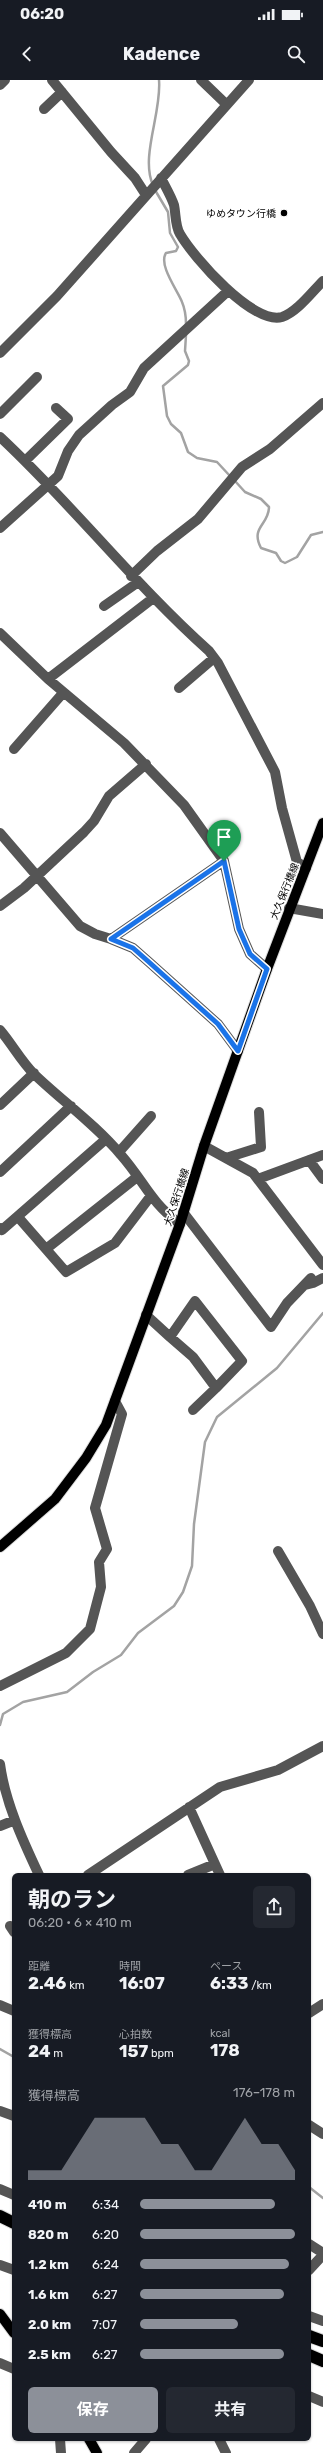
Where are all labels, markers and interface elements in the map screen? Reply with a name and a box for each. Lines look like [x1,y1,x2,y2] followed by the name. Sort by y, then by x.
[20,5,64,23] text: 06:20
[16,43,38,65] icon: back
[123,43,200,65] text: Kadence
[285,43,307,65] icon: search
[206,208,276,220] place label: ゆめタウン行橋
[279,208,289,218] marker: ゆめタウン行橋
[207,820,241,861] pin
[213,826,235,848] icon: arrive
[268,861,302,921] street label: 大久保行橋線
[162,1167,192,1228] street label: 大久保行橋線
[28,1886,116,1913] text: 朝のラン
[253,1886,295,1928] button: share
[28,1915,132,1930] text: 06:20 · 6 × 410 m
[28,1960,50,1973] text: 距離
[119,1960,141,1973] text: 時間
[210,1960,242,1973] text: ペース
[28,1973,66,1993] text: 2.46
[119,1973,165,1993] text: 16:07
[210,1973,248,1993] text: 6:33
[66,1979,85,1992] text: km
[248,1979,272,1992] text: /km
[210,2027,230,2040] text: kcal
[28,2028,72,2041] text: 獲得標高
[119,2028,152,2041] text: 心拍数
[210,2040,240,2060] text: 178
[28,2041,51,2061] text: 24
[119,2041,148,2061] text: 157
[51,2047,63,2060] text: m
[148,2047,174,2060] text: bpm
[233,2085,295,2100] text: 176–178 m
[28,2088,80,2103] text: 獲得標高
[28,2197,67,2212] text: 410 m
[92,2197,119,2212] text: 6:34
[28,2227,69,2242] text: 820 m
[92,2227,119,2242] text: 6:20
[28,2257,69,2272] text: 1.2 km
[92,2257,119,2272] text: 6:24
[28,2287,69,2302] text: 1.6 km
[92,2287,117,2302] text: 6:27
[28,2317,71,2332] text: 2.0 km
[92,2317,117,2332] text: 7:07
[28,2347,71,2362] text: 2.5 km
[92,2347,117,2362] text: 6:27
[28,2387,158,2433] button: 保存
[166,2387,295,2433] button: 共有

